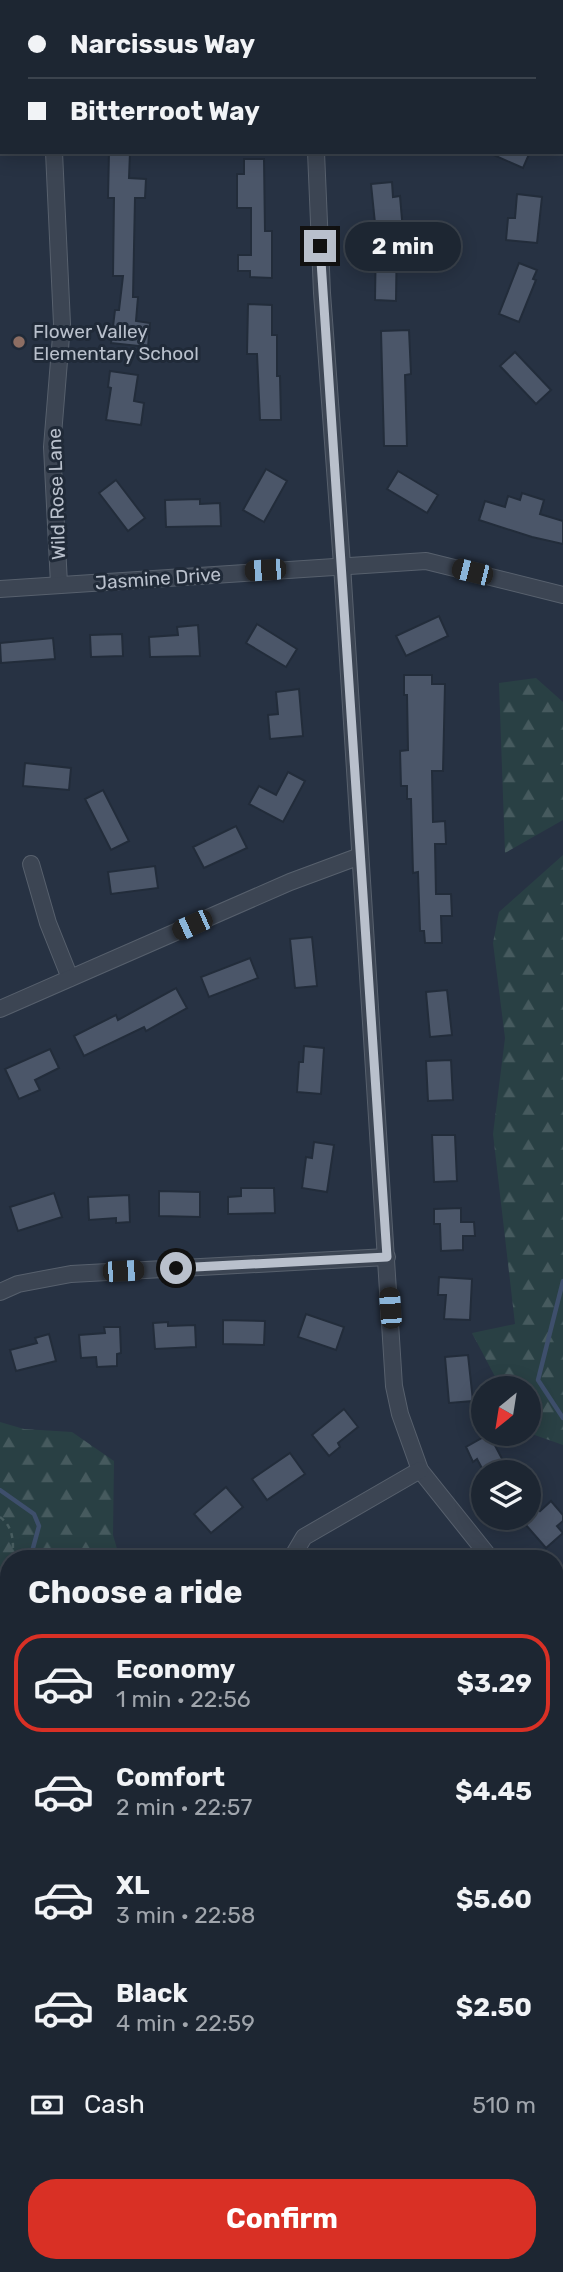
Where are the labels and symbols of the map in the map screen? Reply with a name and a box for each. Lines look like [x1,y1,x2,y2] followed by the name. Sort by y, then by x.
[344,222,460,270] callout: 2 min
[304,230,336,262] route end
[33,320,199,365] place label: Flower Valley Elementary School
[11,334,27,350] marker: Flower Valley Elementary School
[43,428,70,560] street label: Wild Rose Lane
[450,557,495,587] car
[244,558,287,582] car
[94,563,222,594] street label: Jasmine Drive
[169,907,216,943] car
[160,1252,192,1284] route start
[102,1259,145,1283] car
[379,1286,402,1330] car
[471,1376,541,1446] north arrow

